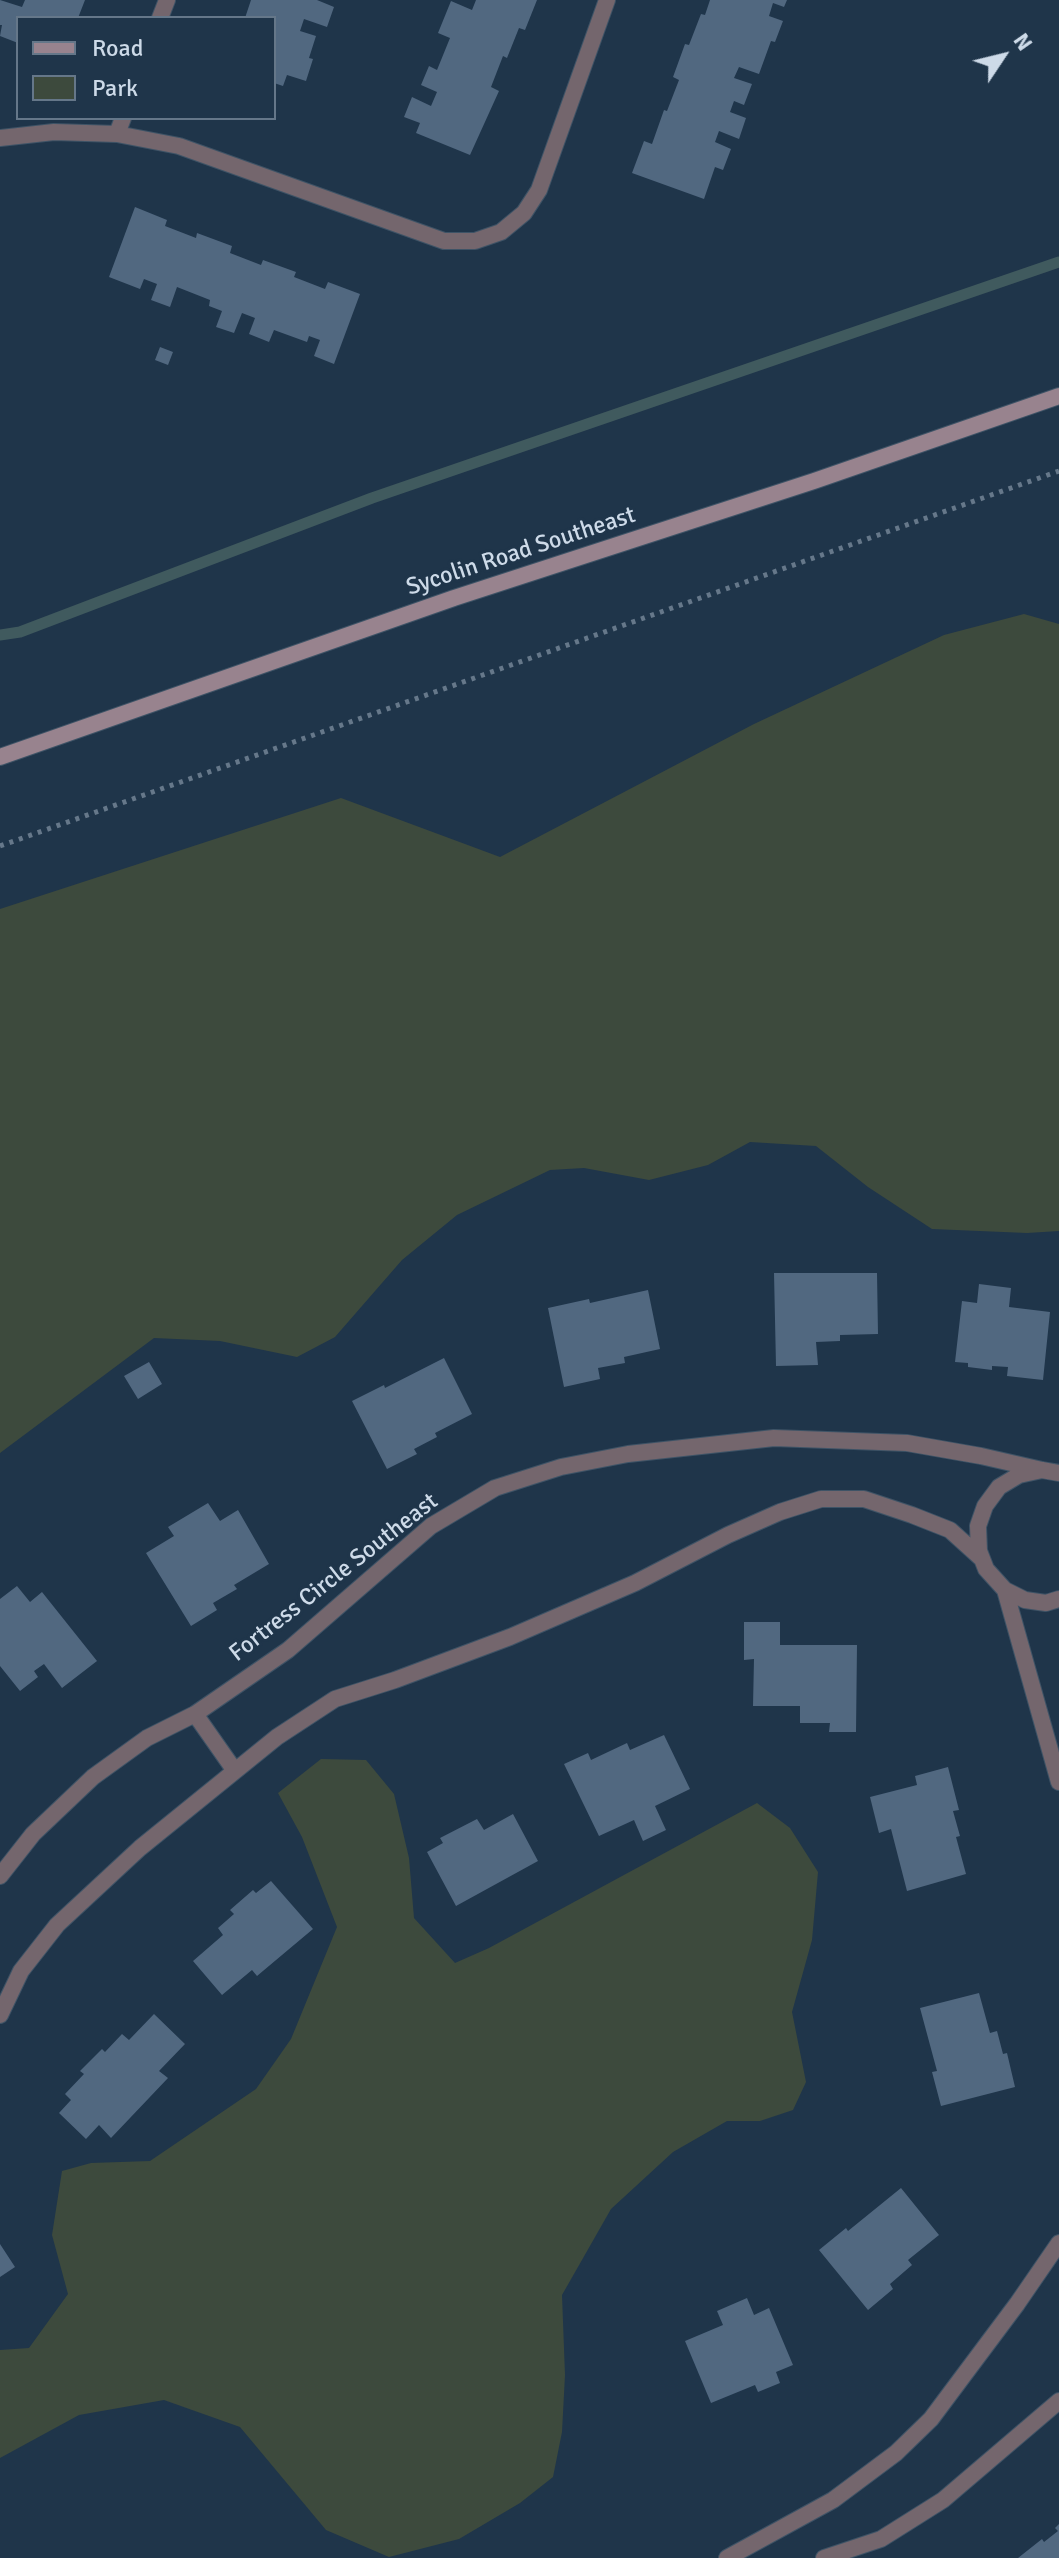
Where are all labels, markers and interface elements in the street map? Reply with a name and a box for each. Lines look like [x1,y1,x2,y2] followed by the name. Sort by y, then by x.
[16,16,276,120] legend
[963,16,1043,96] north arrow
[1008,28,1039,56] text: N
[92,33,143,63] text: Road
[92,73,138,103] text: Park
[403,501,639,603] street label: Sycolin Road Southeast
[224,1488,444,1668] street label: Fortress Circle Southeast

